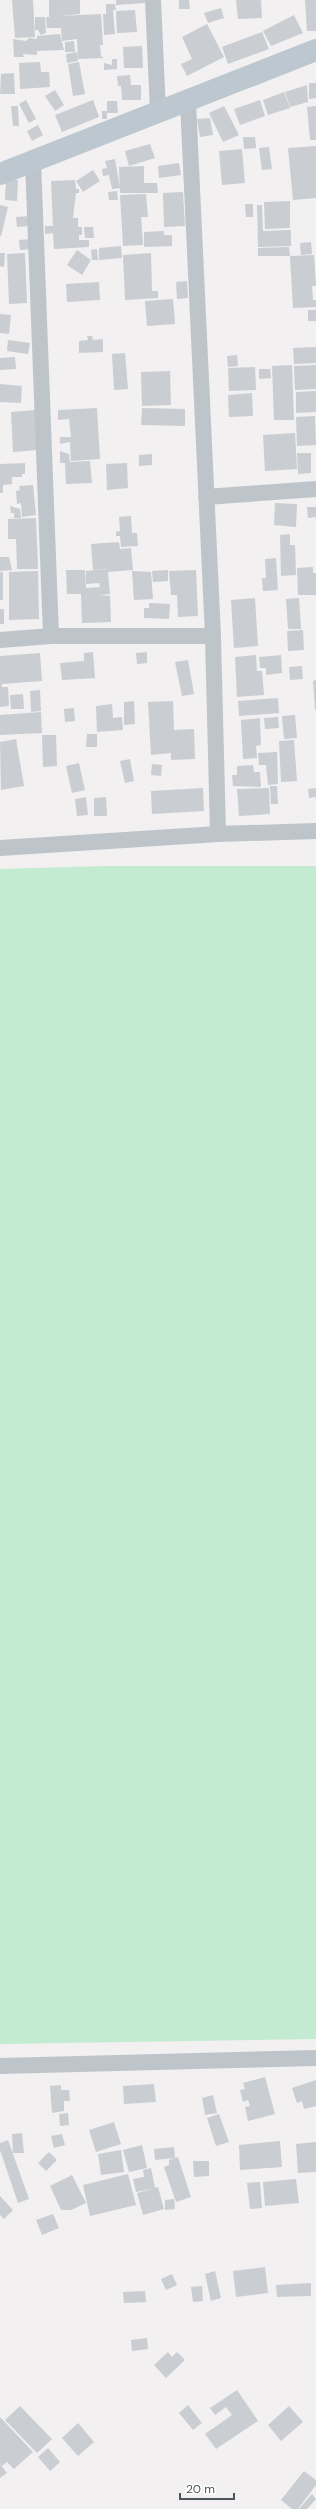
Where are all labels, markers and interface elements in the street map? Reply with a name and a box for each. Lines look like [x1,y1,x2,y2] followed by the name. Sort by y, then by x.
[180,2475,234,2501] scale bar
[186,2481,215,2497] text: 20 m

